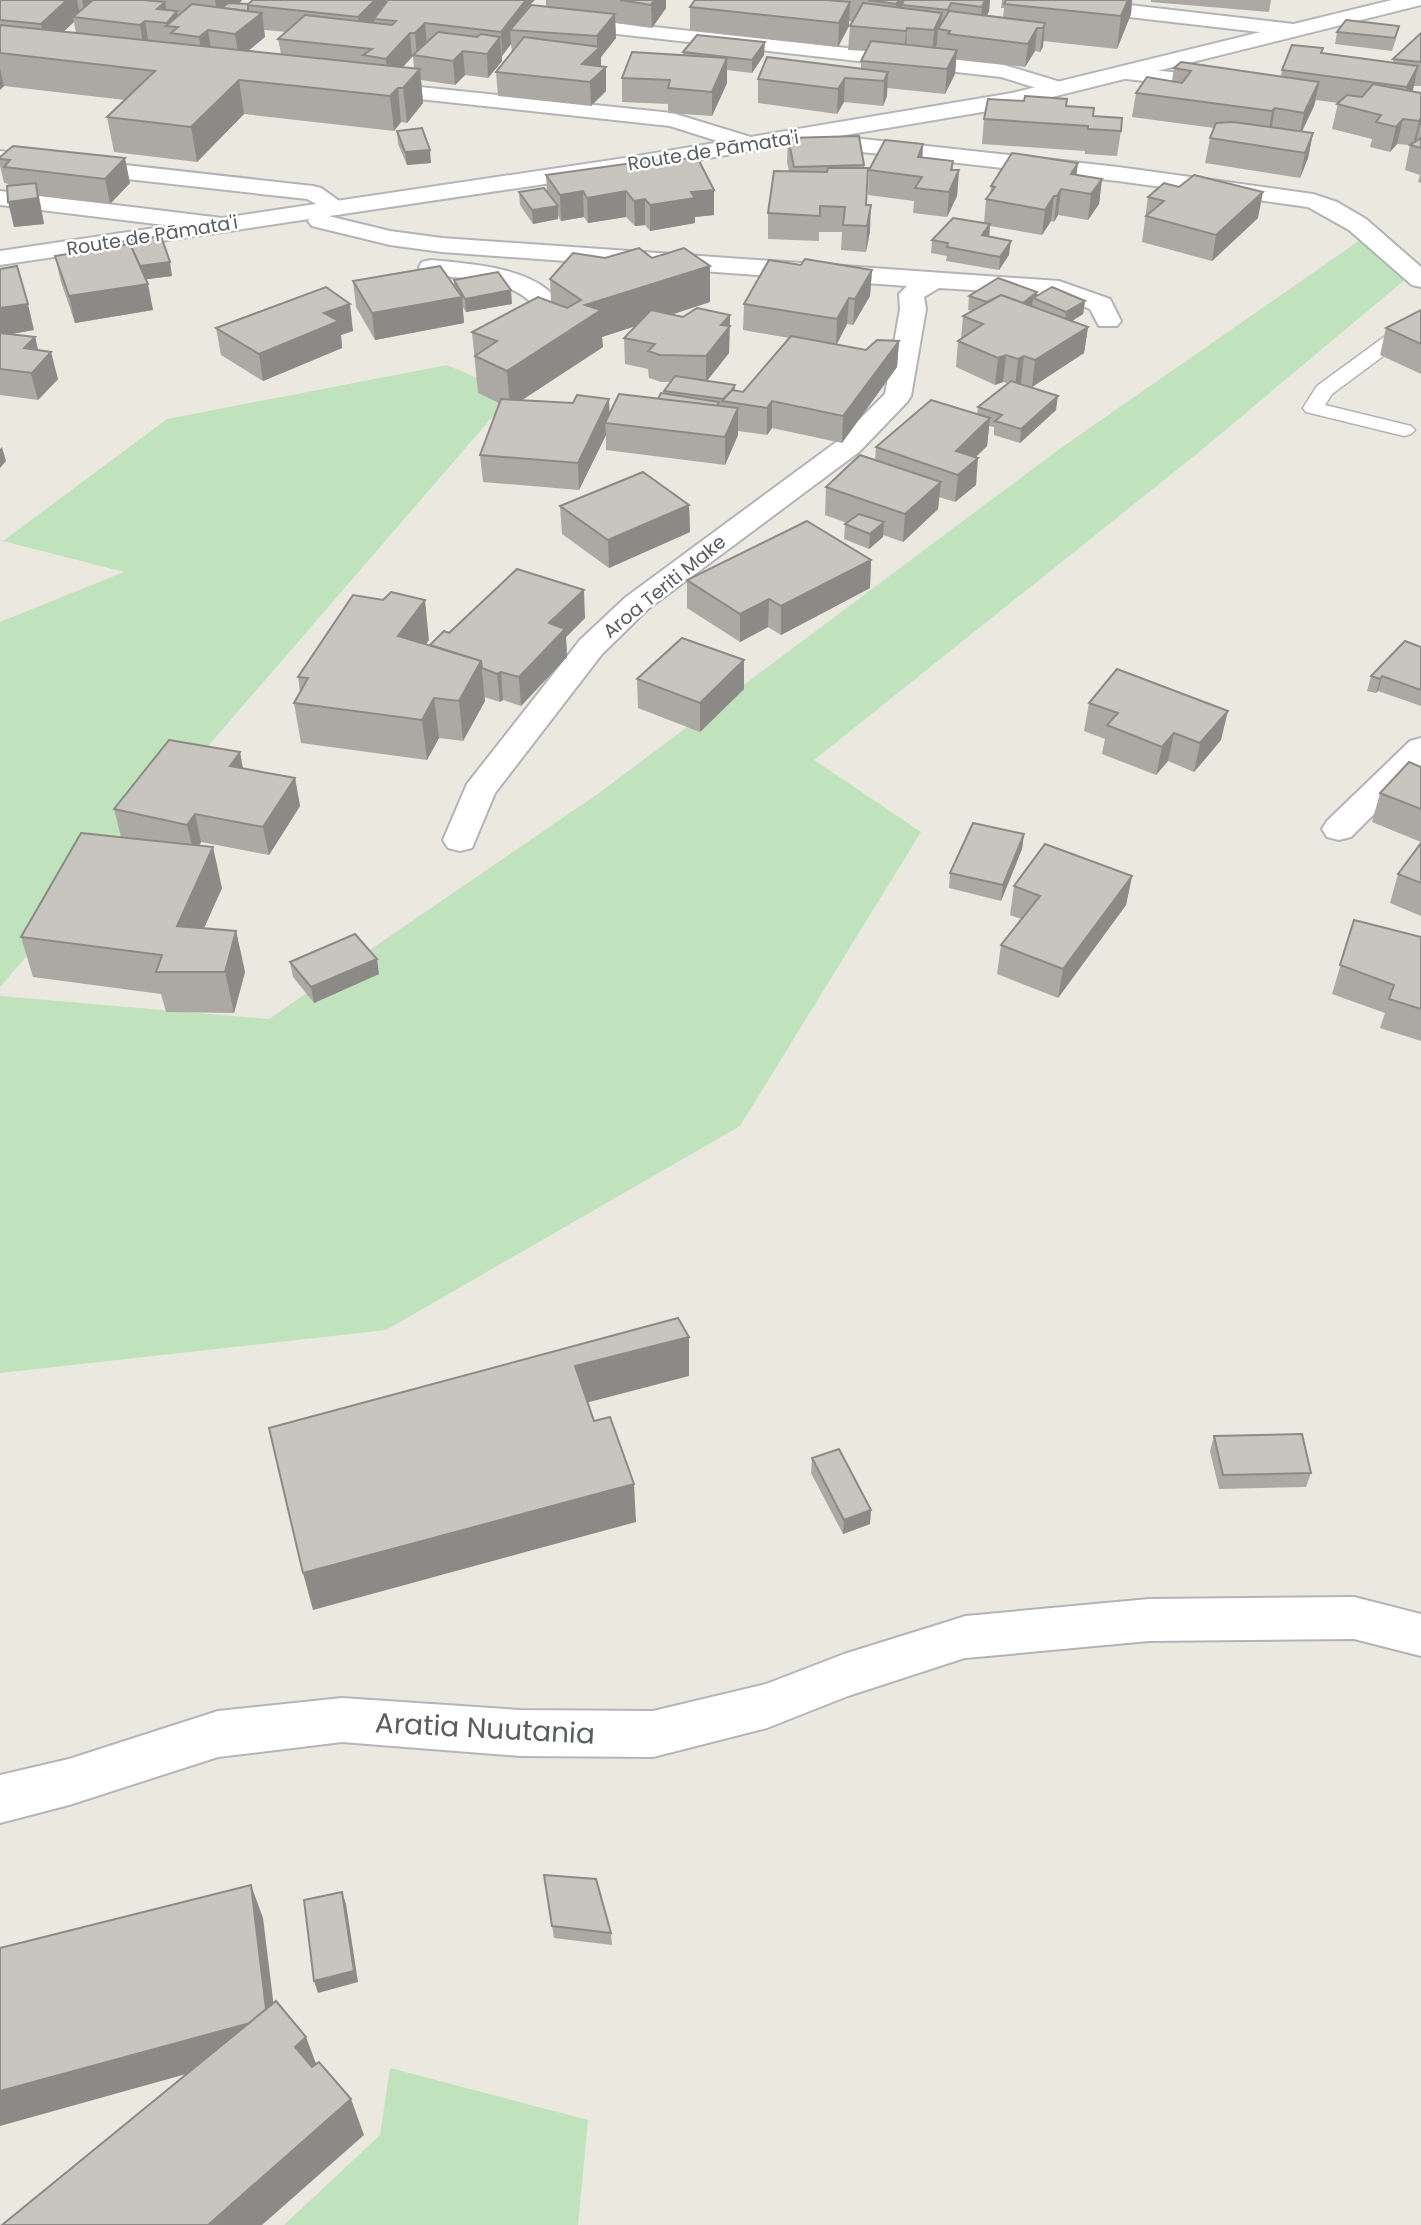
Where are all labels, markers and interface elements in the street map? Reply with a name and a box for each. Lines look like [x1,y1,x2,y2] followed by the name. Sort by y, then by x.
[626,124,801,177] street label: Route de Pāmata'i
[65,209,240,262] street label: Route de Pāmata'i
[597,528,732,644] street label: Aroa Teriti Make
[374,1703,596,1754] street label: Aratia Nuutania

